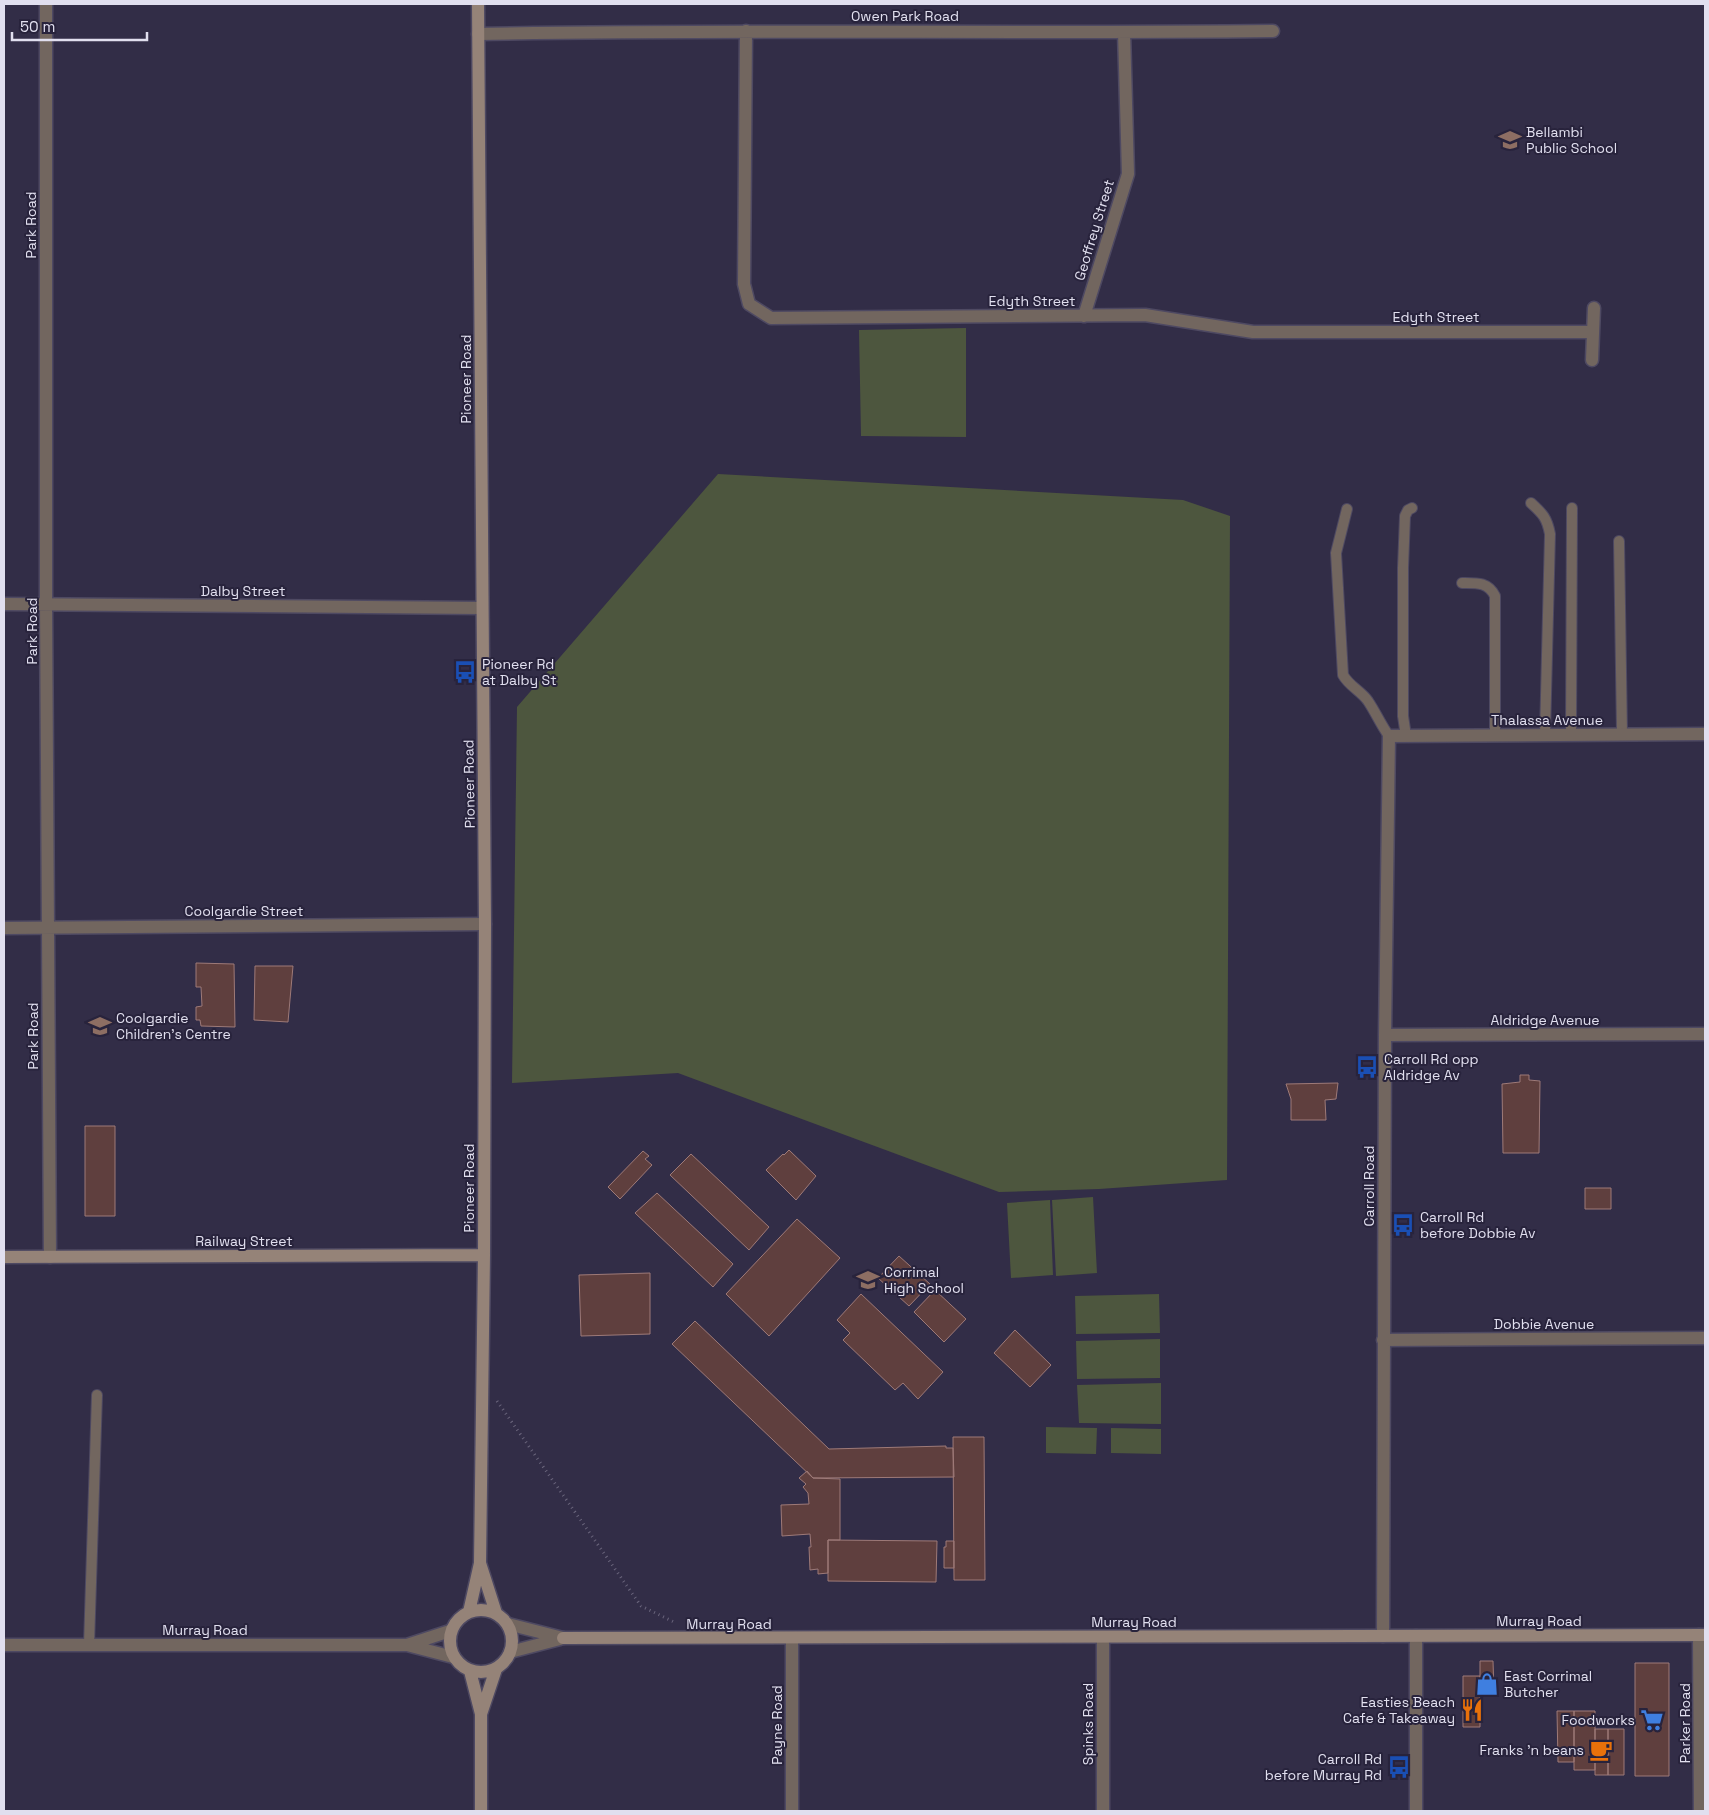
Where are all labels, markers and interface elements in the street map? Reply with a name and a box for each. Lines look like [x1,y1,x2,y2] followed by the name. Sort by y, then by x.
[851,7,959,25] street label: Owen Park Road
[12,10,148,42] scale bar
[20,17,55,36] text: 50 m
[1526,123,1617,157] place label: Bellambi Public School
[1497,127,1523,153] school or university icon: Bellambi Public School
[1070,177,1118,283] street label: Geoffrey Street
[22,191,40,259] street label: Park Road
[989,292,1075,310] street label: Edyth Street
[1393,308,1479,326] street label: Edyth Street
[457,335,475,423] street label: Pioneer Road
[201,582,285,600] street label: Dalby Street
[23,597,41,665] street label: Park Road
[482,655,557,689] place label: Pioneer Rd at Dalby St
[452,659,478,685] bus stop icon: Pioneer Rd at Dalby St
[1491,711,1603,729] street label: Thalassa Avenue
[459,739,479,829] street label: Pioneer Road
[185,902,303,920] street label: Coolgardie Street
[24,1002,42,1070] street label: Park Road
[116,1009,231,1043] place label: Coolgardie Children's Centre
[1490,1011,1600,1029] street label: Aldridge Avenue
[87,1013,113,1039] school or university icon: Coolgardie Children's Centre
[1384,1050,1479,1084] place label: Carroll Rd opp Aldridge Av
[1354,1054,1380,1080] bus stop icon: Carroll Rd opp Aldridge Av
[460,1144,478,1232] street label: Pioneer Road
[1360,1146,1378,1226] street label: Carroll Road
[1420,1208,1536,1242] place label: Carroll Rd before Dobbie Av
[1390,1212,1416,1238] bus stop icon: Carroll Rd before Dobbie Av
[195,1232,293,1250] street label: Railway Street
[884,1263,964,1297] place label: Corrimal High School
[855,1267,881,1293] school or university icon: Corrimal High School
[1494,1315,1594,1333] street label: Dobbie Avenue
[1496,1612,1582,1630] street label: Murray Road
[1091,1613,1177,1631] street label: Murray Road
[686,1615,772,1633] street label: Murray Road
[162,1621,248,1639] street label: Murray Road
[1504,1667,1592,1701] place label: East Corrimal Butcher
[1474,1671,1500,1697] shop icon: East Corrimal Butcher
[1079,1683,1097,1765] street label: Spinks Road
[1676,1683,1694,1763] street label: Parker Road
[768,1685,786,1765] street label: Payne Road
[1343,1693,1455,1727] place label: Easties Beach Cafe & Takeaway
[1459,1697,1485,1723] restaurant icon: Easties Beach Cafe & Takeaway
[1639,1707,1665,1733] supermarket icon: Foodworks
[1561,1711,1635,1729] place label: Foodworks
[1588,1737,1614,1763] cafe icon: Franks 'n beans
[1479,1741,1584,1759] place label: Franks 'n beans
[1265,1750,1382,1784] place label: Carroll Rd before Murray Rd
[1386,1754,1412,1780] bus stop icon: Carroll Rd before Murray Rd

